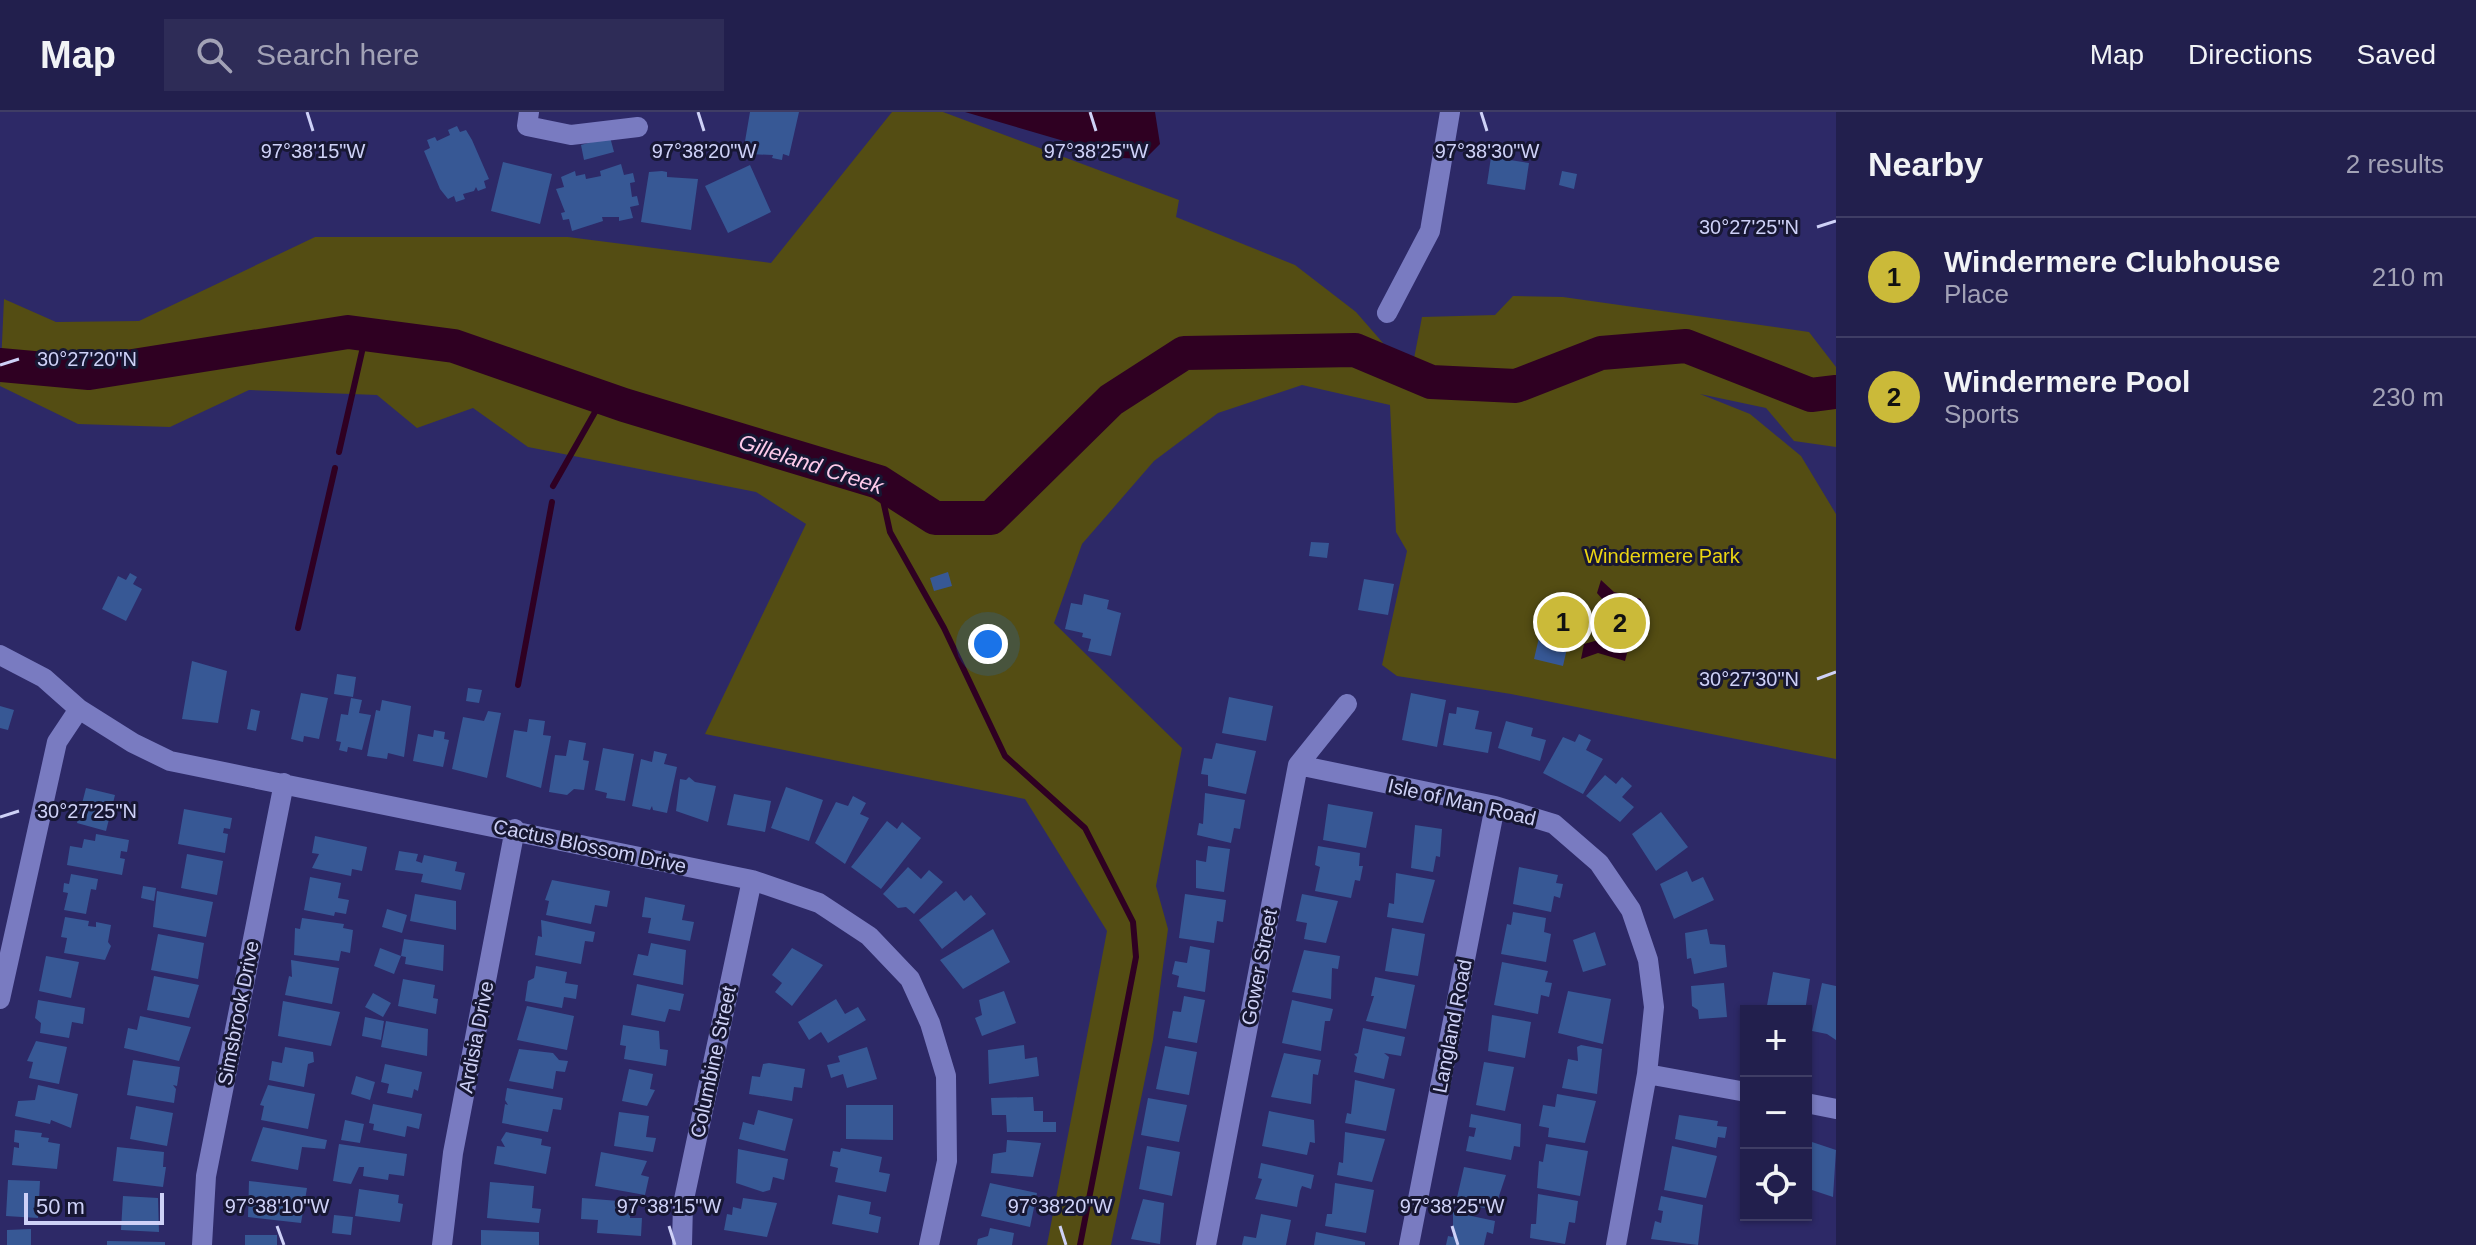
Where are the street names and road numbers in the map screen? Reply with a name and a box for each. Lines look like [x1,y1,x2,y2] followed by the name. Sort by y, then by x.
[1386,774,1538,830] street label: Isle of Man Road
[492,815,688,877] street label: Cactus Blossom Drive
[1237,907,1281,1027] street label: Gower Street
[213,939,263,1087] street label: Simsbrook Drive
[1428,957,1476,1095] street label: Langland Road
[454,979,498,1095] street label: Ardisia Drive
[686,984,740,1140] street label: Columbine Street

